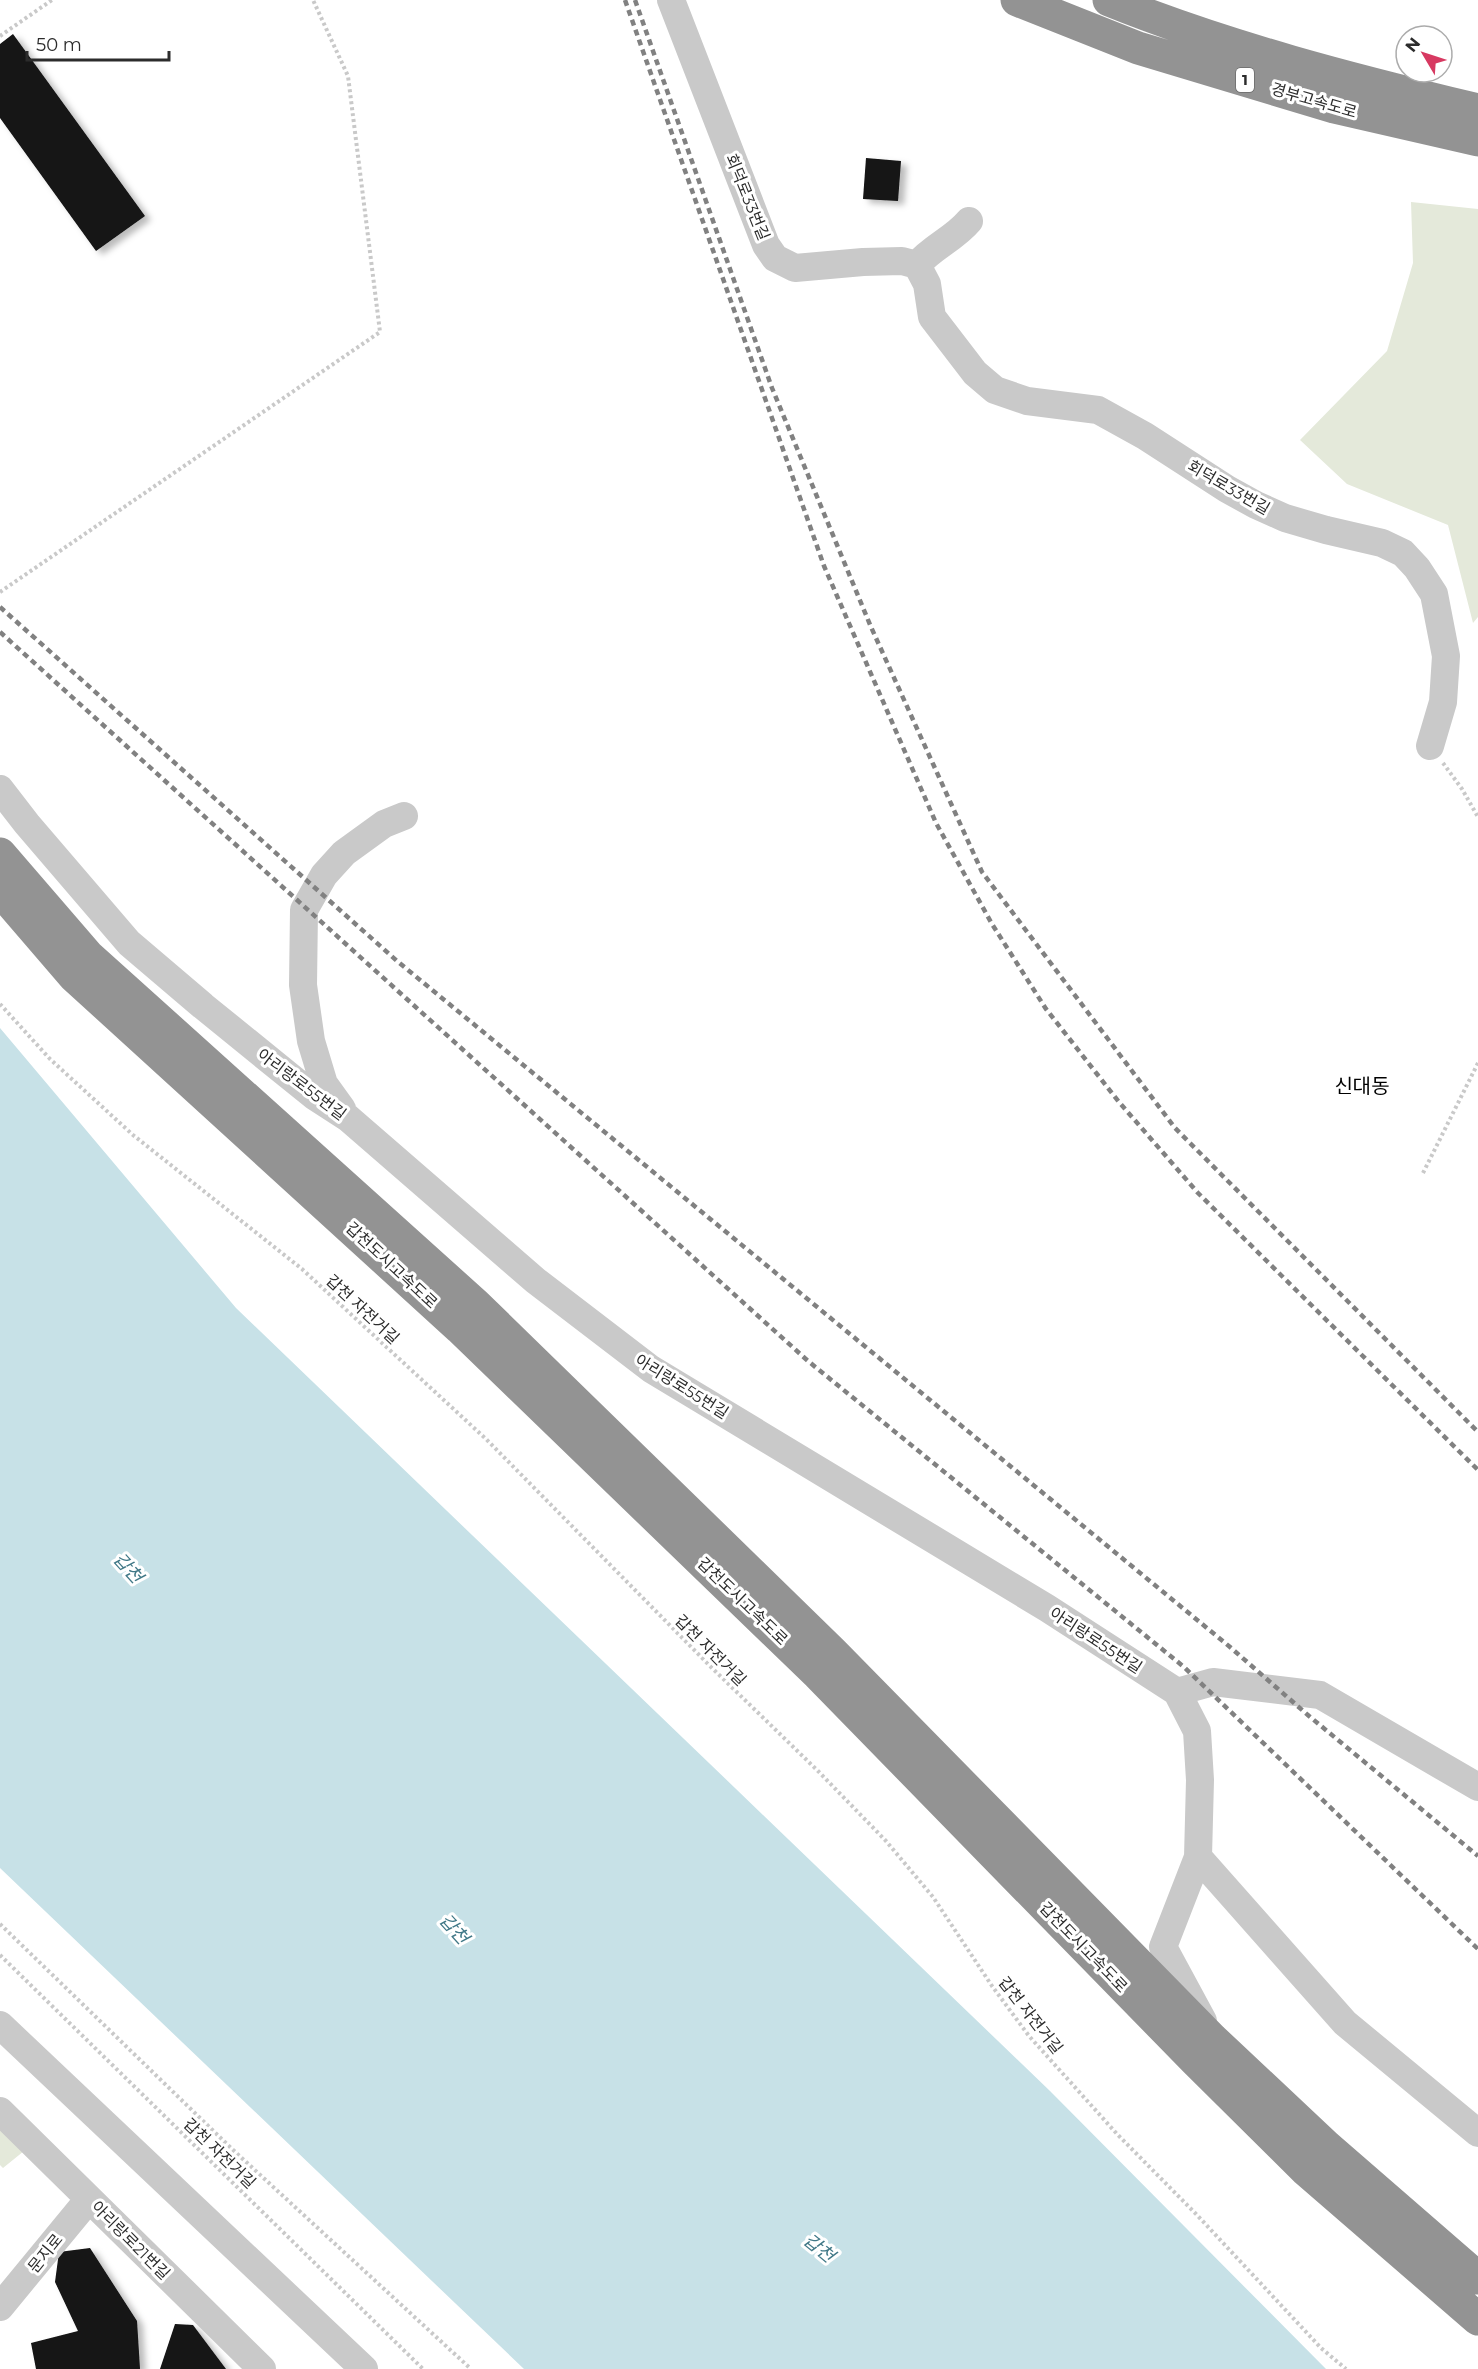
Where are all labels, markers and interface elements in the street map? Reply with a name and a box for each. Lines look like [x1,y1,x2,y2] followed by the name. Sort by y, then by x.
[27,24,170,62] scale bar
[1394,24,1454,84] north arrow
[36,34,82,56] text: 50 m
[1401,34,1424,56] text: N
[1236,68,1254,92] road number: 1
[1269,79,1359,122] street label: 경부고속도로
[722,151,773,243] street label: 회덕로33번길
[1184,456,1273,519] street label: 회덕로33번길
[254,1045,350,1124] street label: 아리랑로55번길
[1334,1074,1390,1098] district label: 신대동
[342,1218,441,1313] street label: 갑천도시고속도로
[322,1271,403,1348] street label: 갑천 자전거길
[632,1350,732,1423] street label: 아리랑로55번길
[109,1548,149,1589] water label: 갑천
[694,1554,792,1649] street label: 갑천도시고속도로
[1046,1603,1146,1677] street label: 아리랑로55번길
[671,1611,750,1690] street label: 갑천 자전거길
[1036,1898,1132,1997] street label: 갑천도시고속도로
[435,1909,475,1950] water label: 갑천
[995,1973,1067,2058] street label: 갑천 자전거길
[180,2114,260,2192] street label: 갑천 자전거길
[87,2197,174,2284] street label: 아리랑로21번길
[799,2229,841,2269] water label: 갑천
[24,2230,67,2276] street label: 문지로

